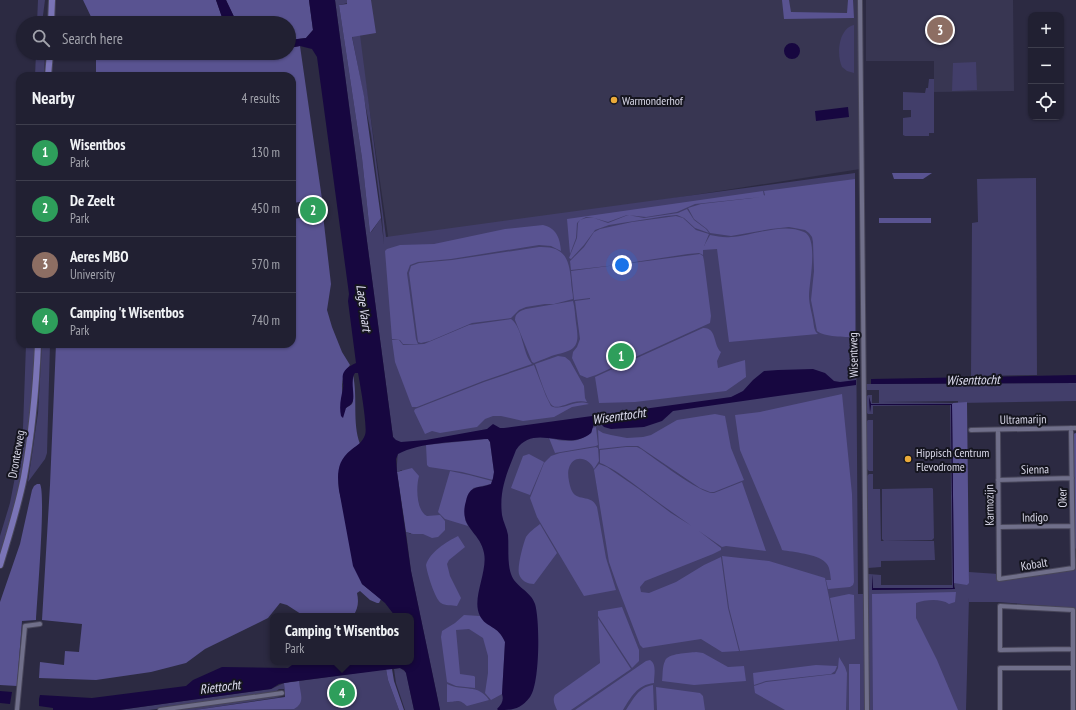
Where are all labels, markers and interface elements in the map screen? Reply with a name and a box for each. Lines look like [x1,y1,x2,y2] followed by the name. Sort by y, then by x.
[1028,12,1064,120] map controls
[1028,12,1064,48] button: +
[927,15,953,45] pin: 3
[16,16,296,60] search box
[30,27,52,49] icon: search
[62,29,123,48] text: Search here
[1028,48,1064,84] button: −
[1028,84,1064,120] button: locate
[32,87,75,109] text: Nearby
[241,90,280,107] text: 4 results
[622,93,684,108] place label: Warmonderhof
[609,95,619,105] marker: Warmonderhof
[70,135,125,154] text: Wisentbos
[42,144,48,161] text: 1
[251,144,280,161] text: 130 m
[70,154,89,171] text: Park
[70,191,115,210] text: De Zeelt
[300,195,326,225] pin: 2
[42,200,48,217] text: 2
[251,200,280,217] text: 450 m
[70,210,89,227] text: Park
[70,247,128,266] text: Aeres MBO
[612,255,632,275] your location
[42,256,48,273] text: 3
[251,256,280,273] text: 570 m
[70,266,115,283] text: University
[352,283,376,334] water label: Lage Vaart
[70,303,184,322] text: Camping 't Wisentbos
[42,312,48,329] text: 4
[251,312,280,329] text: 740 m
[70,322,89,339] text: Park
[845,332,861,378] street label: Wisentweg
[608,341,634,371] pin: 1
[946,371,1001,389] water label: Wisenttocht
[591,404,648,428] water label: Wisenttocht
[999,411,1047,427] street label: Ultramarijn
[4,429,28,479] street label: Dronterweg
[916,445,989,474] place label: Hippisch Centrum Flevodrome
[903,454,913,464] marker: Hippisch Centrum Flevodrome
[1021,461,1049,477] street label: Sienna
[981,484,997,526] street label: Karmozijn
[1054,487,1070,508] street label: Oker
[1022,509,1048,525] street label: Indigo
[1020,554,1049,573] street label: Kobalt
[270,613,414,665] popup
[285,621,399,640] text: Camping 't Wisentbos
[285,640,304,657] text: Park
[199,676,243,698] water label: Riettocht
[329,678,355,708] pin: 4

